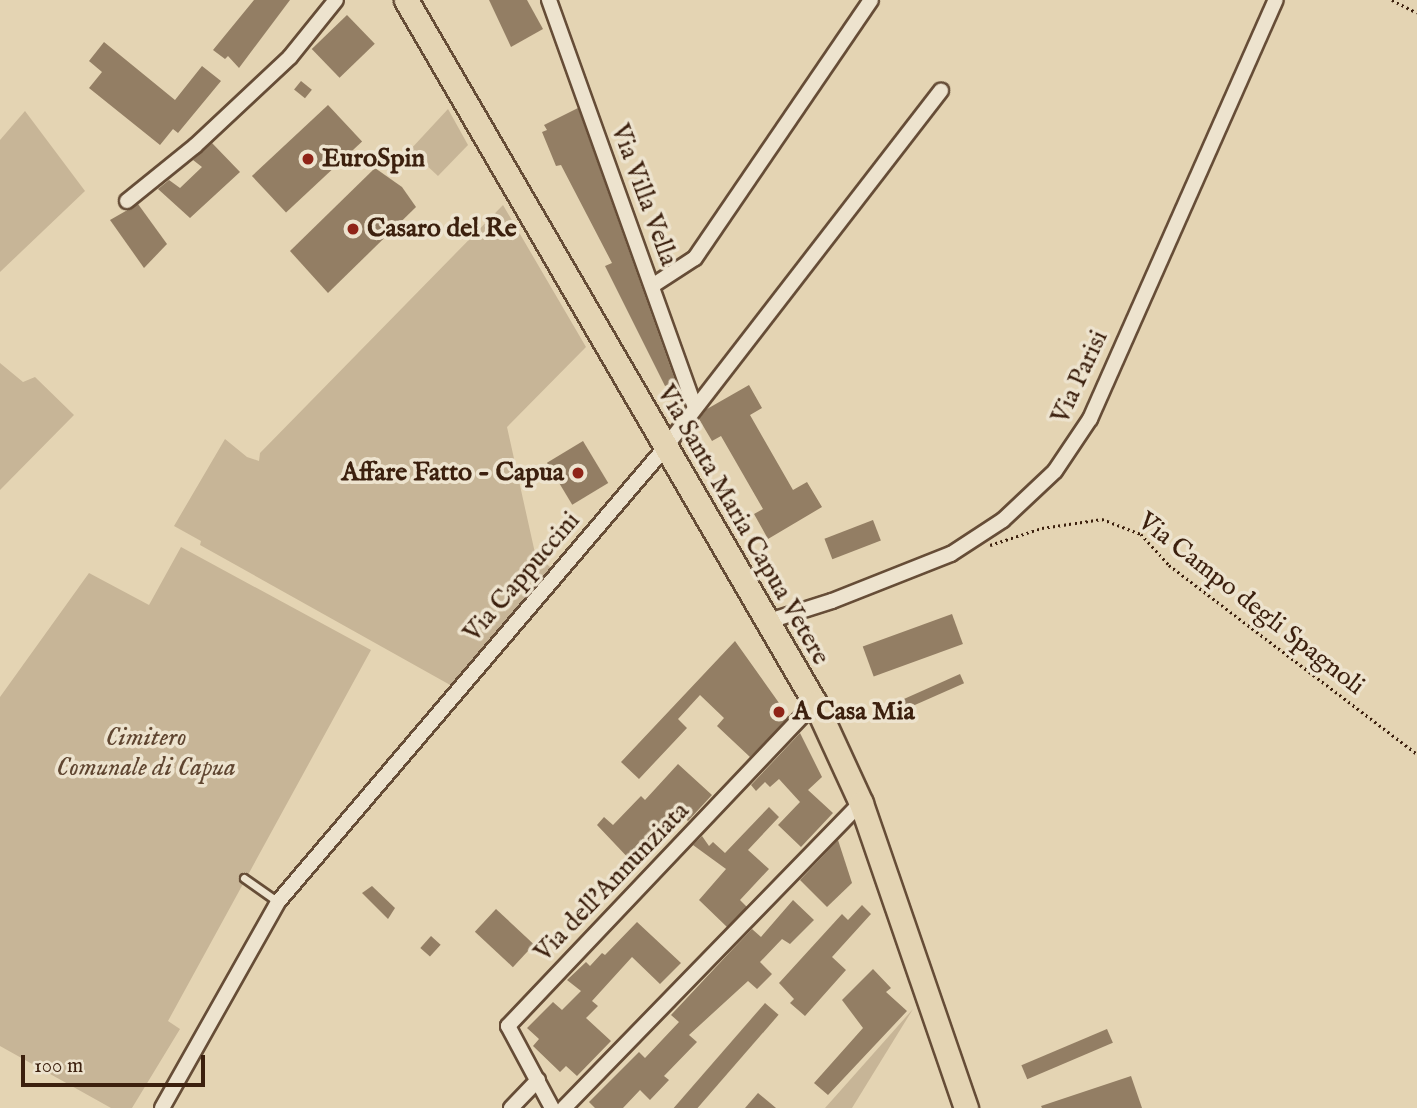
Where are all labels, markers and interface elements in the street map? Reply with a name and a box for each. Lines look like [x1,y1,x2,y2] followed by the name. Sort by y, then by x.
[604,120,684,270] street label: Via Villa Vella
[322,143,425,175] place label: EuroSpin
[300,151,316,167] marker: EuroSpin
[367,213,517,245] place label: Casaro del Re
[345,221,361,237] marker: Casaro del Re
[1045,325,1115,429] street label: Via Parisi
[650,379,836,671] street label: Via Santa Maria Capua Vetere
[342,457,564,489] place label: Affare Fatto - Capua
[570,465,586,481] marker: Affare Fatto - Capua
[457,506,587,648] street label: Via Cappuccini
[1132,506,1370,702] street label: Via Campo degli Spagnoli
[793,696,915,728] place label: A Casa Mia
[771,704,787,720] marker: A Casa Mia
[56,722,236,784] park label: Cimitero Comunale di Capua
[528,796,696,968] street label: Via dell'Annunziata
[24,1042,208,1086] scale bar
[34,1053,83,1080] text: 100 m

